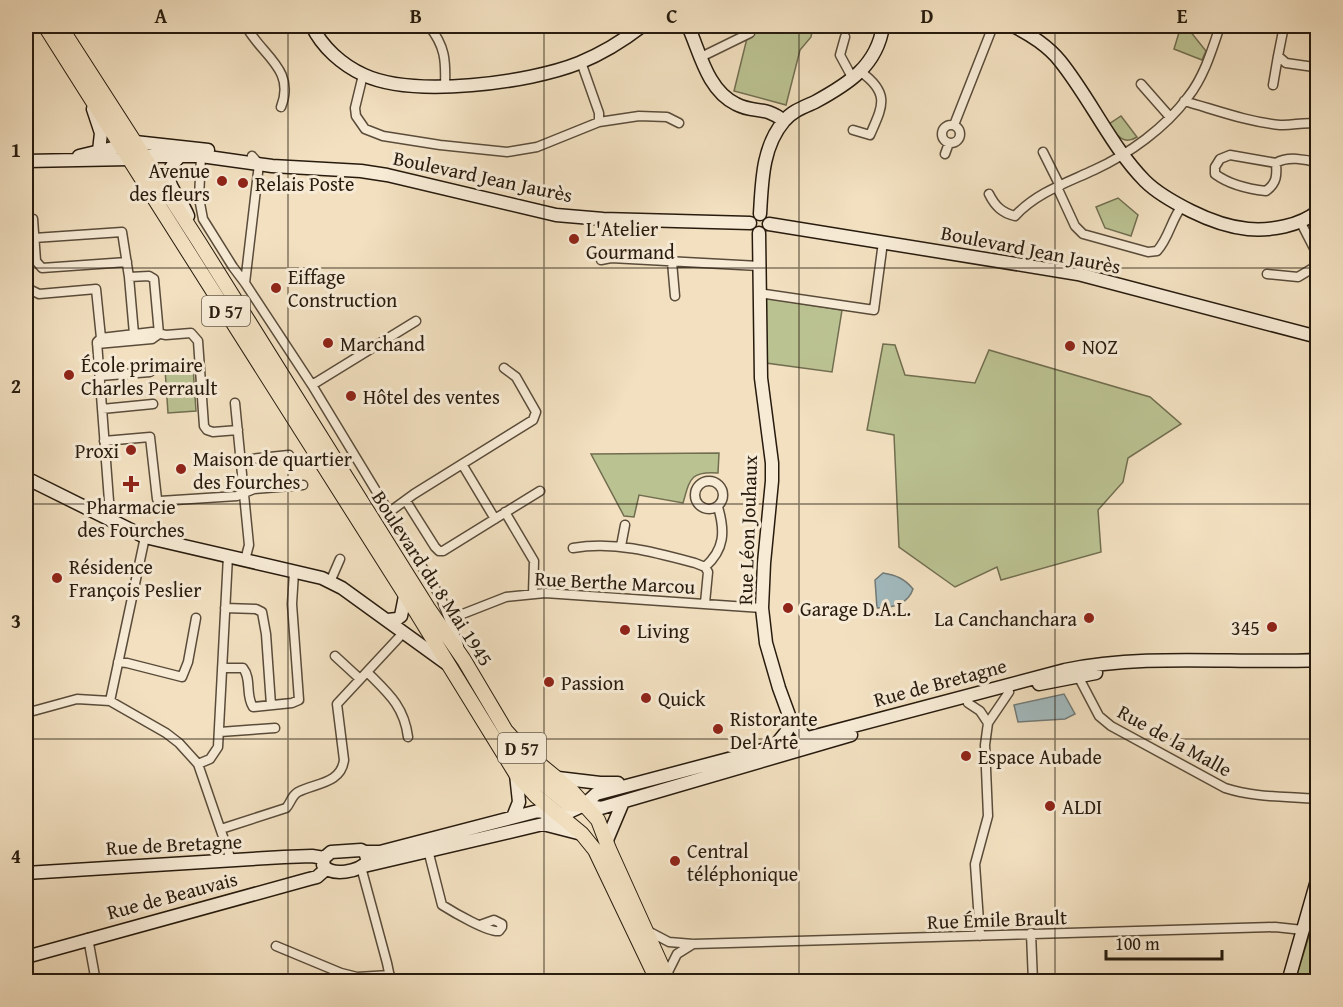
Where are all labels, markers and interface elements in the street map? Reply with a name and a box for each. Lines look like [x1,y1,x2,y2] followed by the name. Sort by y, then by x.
[155,1,168,30] text: A
[410,1,422,30] text: B
[666,1,678,30] text: C
[920,1,934,30] text: D
[1177,1,1188,30] text: E
[11,135,21,164] text: 1
[391,143,575,209] street label: Boulevard Jean Jaurès
[129,156,210,208] place label: Avenue des fleurs
[255,169,354,198] place label: Relais Poste
[215,174,229,188] marker: Avenue des fleurs
[236,176,250,190] marker: Relais Poste
[586,214,675,266] place label: L'Atelier Gourmand
[939,217,1123,281] street label: Boulevard Jean Jaurès
[567,232,581,246] marker: L'Atelier Gourmand
[288,262,397,314] place label: Eiffage Construction
[269,281,283,295] marker: Eiffage Construction
[202,296,250,326] road number: D 57
[340,329,425,358] place label: Marchand
[1082,332,1118,361] place label: NOZ
[321,336,335,350] marker: Marchand
[1063,339,1077,353] marker: NOZ
[81,350,218,402] place label: École primaire Charles Perrault
[62,368,76,382] marker: École primaire Charles Perrault
[11,371,21,400] text: 2
[363,382,500,411] place label: Hôtel des ventes
[344,389,358,403] marker: Hôtel des ventes
[75,436,119,465] place label: Proxi
[124,443,138,457] marker: Proxi
[193,444,352,496] place label: Maison de quartier des Fourches
[730,454,764,606] street label: Rue Léon Jouhaux
[174,462,188,476] marker: Maison de quartier des Fourches
[124,477,138,491] marker: Pharmacie des Fourches
[365,485,501,671] street label: Boulevard du 8 Mai 1945
[77,492,185,544] place label: Pharmacie des Fourches
[69,552,201,604] place label: Résidence François Peslier
[534,563,696,601] street label: Rue Berthe Marcou
[50,571,64,585] marker: Résidence François Peslier
[800,594,911,623] place label: Garage D.A.L.
[781,601,795,615] marker: Garage D.A.L.
[935,604,1078,633] place label: La Canchanchara
[11,606,21,635] text: 3
[1082,611,1096,625] marker: La Canchanchara
[1231,613,1260,642] place label: 345
[637,616,689,645] place label: Living
[1265,620,1279,634] marker: 345
[618,623,632,637] marker: Living
[870,650,1010,714] street label: Rue de Bretagne
[561,668,624,697] place label: Passion
[542,675,556,689] marker: Passion
[658,684,706,713] place label: Quick
[639,691,653,705] marker: Quick
[1113,697,1237,783] street label: Rue de la Malle
[730,704,818,756] place label: Ristorante Del Arte
[711,722,725,736] marker: Ristorante Del Arte
[498,733,546,763] road number: D 57
[978,742,1102,771] place label: Espace Aubade
[959,749,973,763] marker: Espace Aubade
[1062,792,1102,821] place label: ALDI
[1043,799,1057,813] marker: ALDI
[105,826,243,862] street label: Rue de Bretagne
[687,836,798,888] place label: Central téléphonique
[11,841,21,870] text: 4
[668,854,682,868] marker: Central téléphonique
[103,864,241,926] street label: Rue de Beauvais
[927,902,1067,936] street label: Rue Émile Brault
[1106,923,1222,961] scale bar
[1115,930,1160,957] text: 100 m

